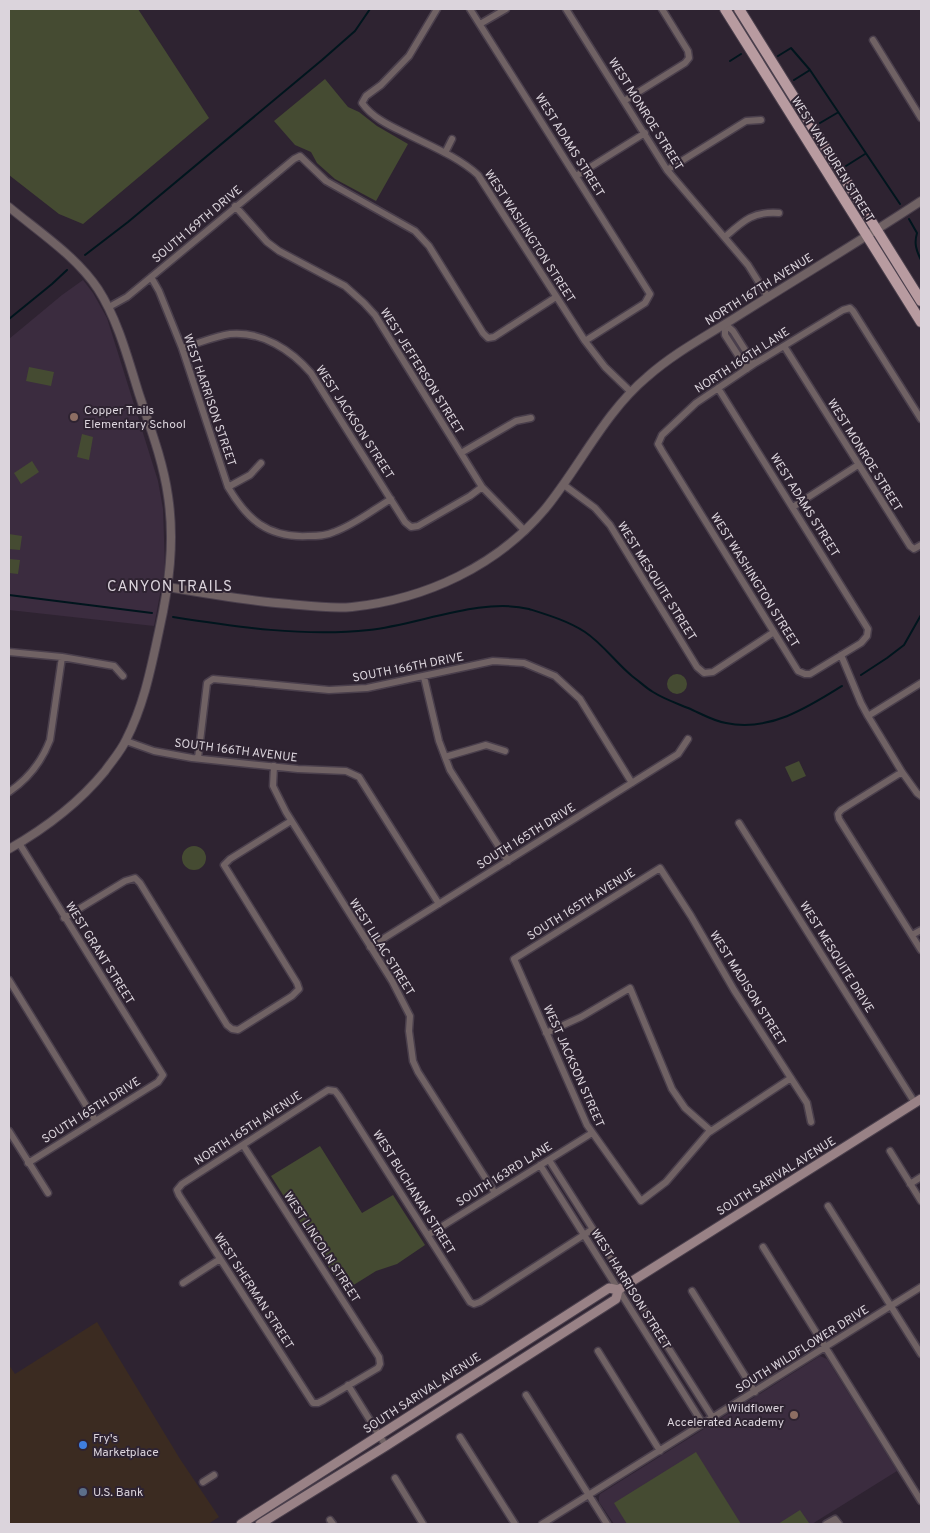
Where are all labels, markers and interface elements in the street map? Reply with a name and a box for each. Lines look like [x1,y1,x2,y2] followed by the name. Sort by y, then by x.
[604,55,686,174] street label: WEST MONROE STREET
[531,91,607,200] street label: WEST ADAMS STREET
[787,94,877,225] street label: WEST VAN BUREN STREET
[480,167,578,306] street label: WEST WASHINGTON STREET
[149,182,246,267] street label: SOUTH 169TH DRIVE
[702,250,817,330] street label: NORTH 167TH AVENUE
[376,306,467,438] street label: WEST JEFFERSON STREET
[692,324,793,397] street label: NORTH 166TH LANE
[179,332,239,469] street label: WEST HARRISON STREET
[311,363,397,483] street label: WEST JACKSON STREET
[823,396,905,515] street label: WEST MONROE STREET
[84,403,186,433] place label: Copper Trails Elementary School
[68,411,80,423] marker: Copper Trails Elementary School
[766,451,842,560] street label: WEST ADAMS STREET
[706,510,802,651] street label: WEST WASHINGTON STREET
[613,519,699,644] street label: WEST MESQUITE STREET
[107,578,233,597] district label: CANYON TRAILS
[351,649,465,687] street label: SOUTH 166TH DRIVE
[173,735,298,766] street label: SOUTH 166TH AVENUE
[474,800,579,874] street label: SOUTH 165TH DRIVE
[524,865,639,945] street label: SOUTH 165TH AVENUE
[345,896,418,999] street label: WEST LILAC STREET
[61,899,137,1008] street label: WEST GRANT STREET
[795,899,877,1016] street label: WEST MESQUITE DRIVE
[705,928,789,1049] street label: WEST MADISON STREET
[539,1003,607,1130] street label: WEST JACKSON STREET
[39,1074,144,1148] street label: SOUTH 165TH DRIVE
[192,1088,305,1170] street label: NORTH 165TH AVENUE
[368,1127,458,1258] street label: WEST BUCHANAN STREET
[714,1134,839,1220] street label: SOUTH SARIVAL AVENUE
[453,1139,556,1211] street label: SOUTH 163RD LANE
[279,1189,363,1306] street label: WEST LINCOLN STREET
[587,1226,674,1353] street label: WEST HARRISON STREET
[209,1230,297,1353] street label: WEST SHERMAN STREET
[733,1302,872,1398] street label: SOUTH WILDFLOWER DRIVE
[360,1350,485,1438] street label: SOUTH SARIVAL AVENUE
[667,1401,784,1431] place label: Wildflower Accelerated Academy
[788,1409,800,1421] marker: Wildflower Accelerated Academy
[93,1431,159,1461] place label: Fry's Marketplace
[77,1439,89,1451] marker: Fry's Marketplace
[93,1485,143,1501] place label: U.S. Bank
[77,1486,89,1498] marker: U.S. Bank

